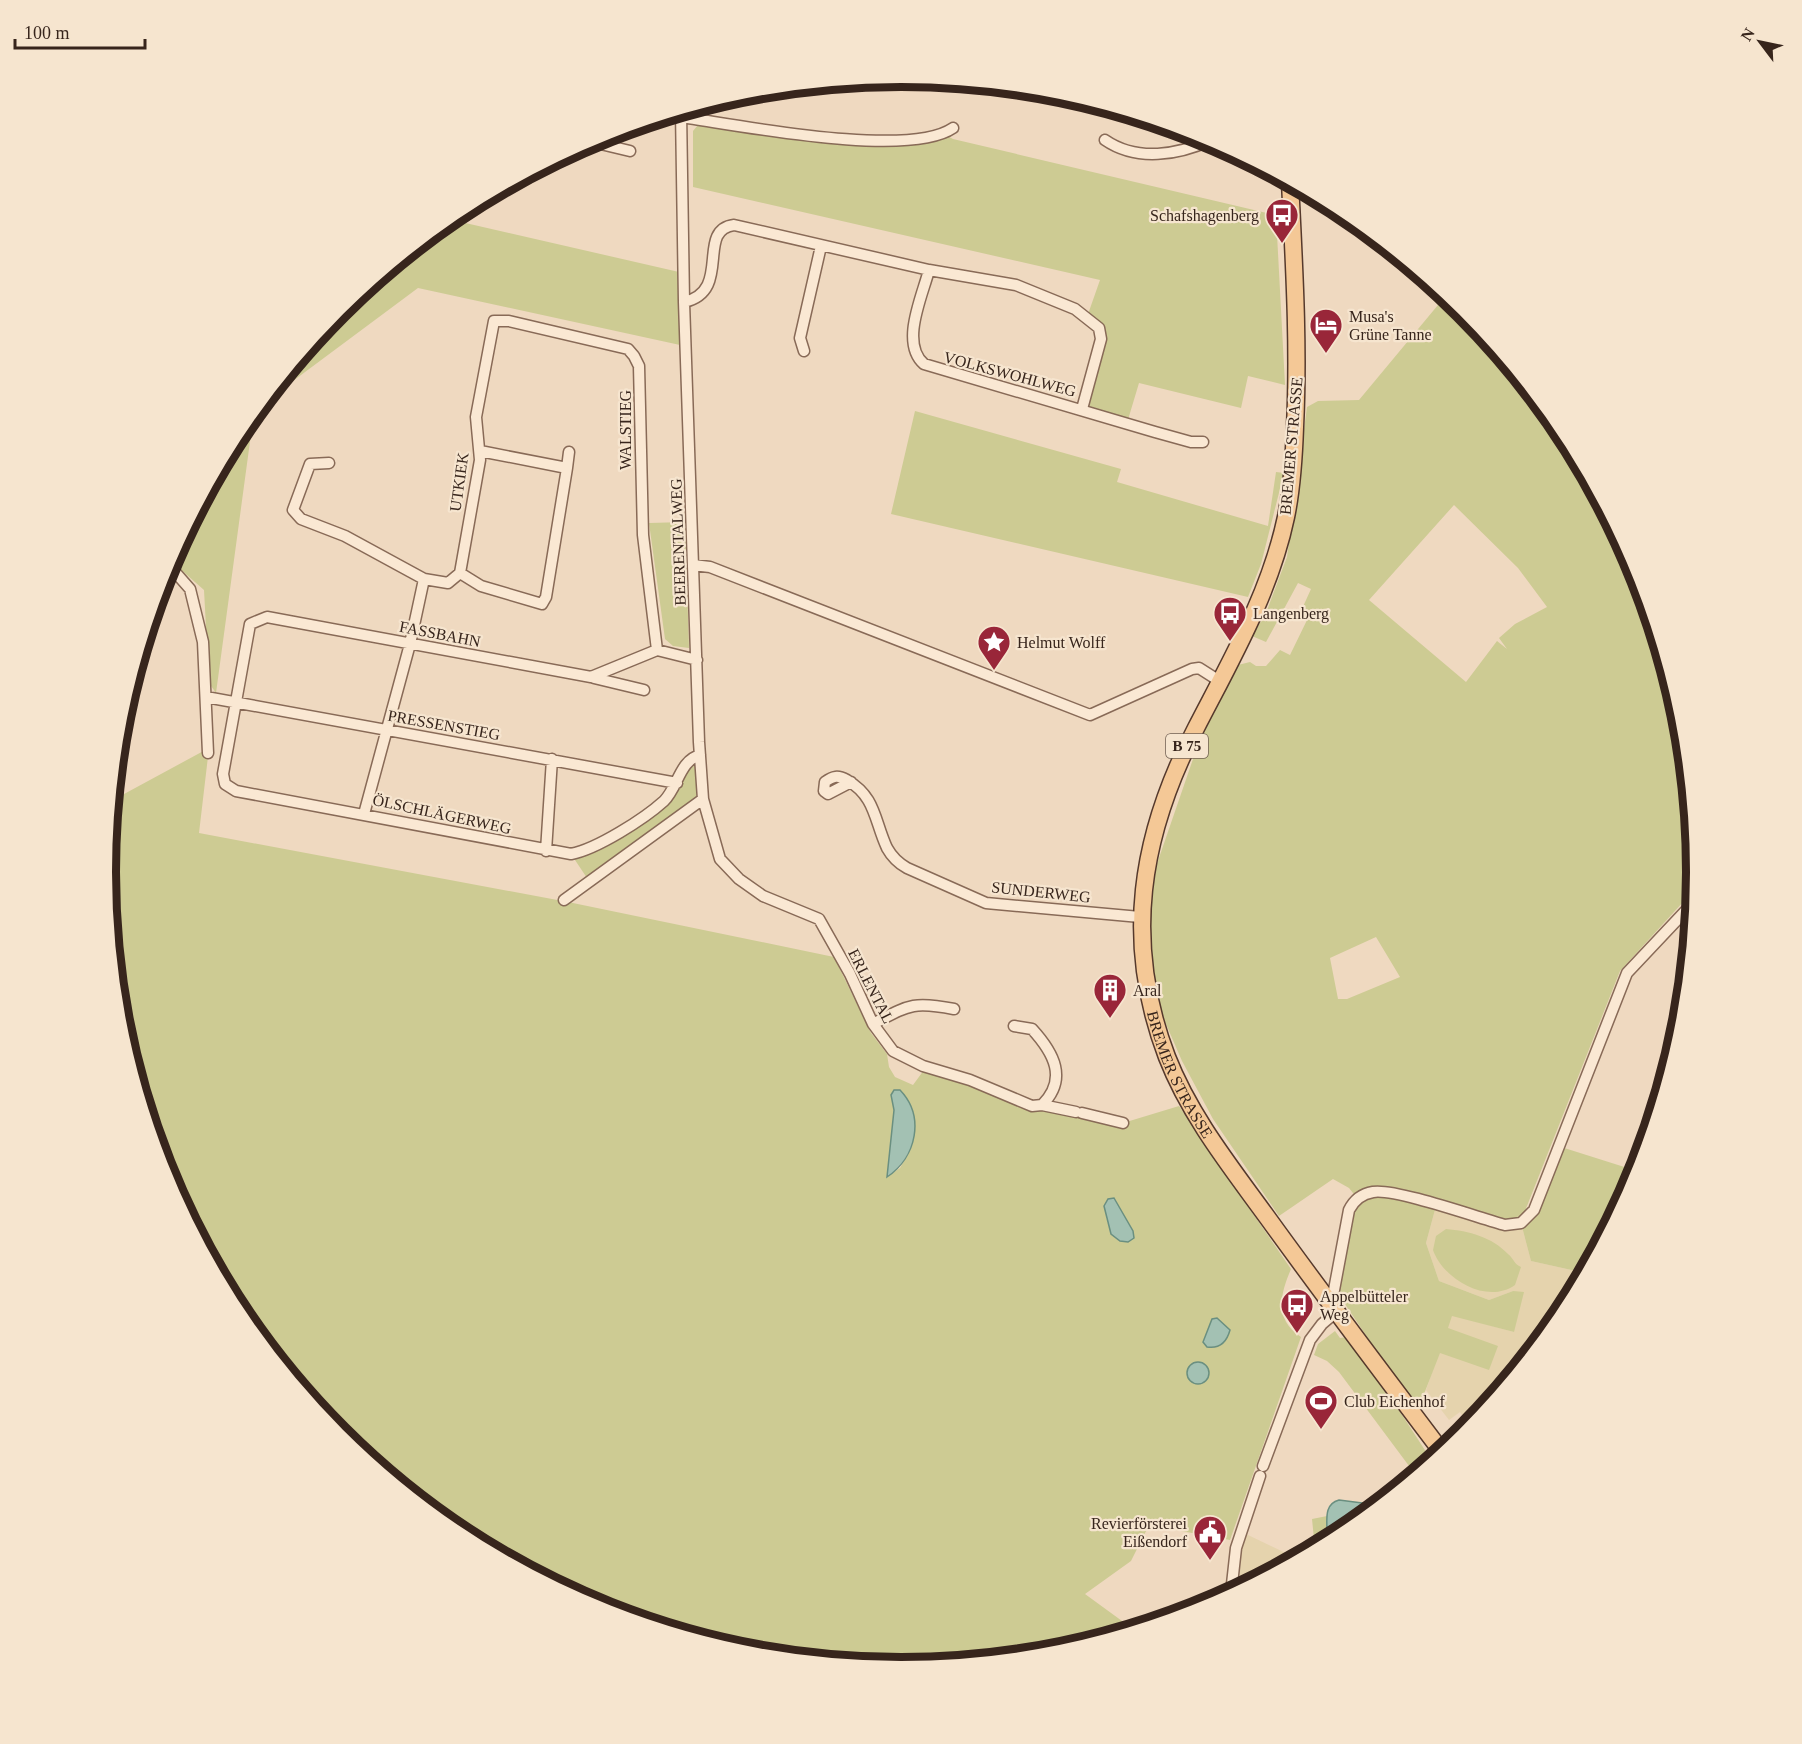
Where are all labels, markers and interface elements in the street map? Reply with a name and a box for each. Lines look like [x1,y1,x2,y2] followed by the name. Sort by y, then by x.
[15,12,146,50] scale bar
[1730,12,1790,72] north arrow
[24,23,70,43] text: 100 m
[1737,25,1758,44] text: N
[1264,197,1300,244] bus stop icon: Schafshagenberg
[1150,207,1259,225] place label: Schafshagenberg
[1308,307,1344,354] hotel icon: Musa's Grüne Tanne
[1349,308,1432,343] place label: Musa's Grüne Tanne
[942,348,1079,400] street label: VOLKSWOHLWEG
[1277,376,1305,516] street label: BREMER STRASSE
[617,390,634,470] street label: WALSTIEG
[446,451,472,513] street label: UTKIEK
[667,478,689,606] street label: BEERENTALWEG
[1212,595,1248,642] bus stop icon: Langenberg
[1253,605,1329,623] place label: Langenberg
[398,618,482,650] street label: FASSBAHN
[976,624,1012,671] place icon: Helmut Wolff
[1017,634,1106,651] place label: Helmut Wolff
[386,707,502,743] street label: PRESSENSTIEG
[1166,734,1208,758] road number: B 75
[371,791,513,837] street label: ÖLSCHLÄGERWEG
[991,878,1092,906] street label: SUNDERWEG
[845,946,897,1026] street label: ERLENTAL
[1092,972,1128,1019] building icon: Aral
[1133,982,1162,999] place label: Aral
[1144,1009,1216,1141] street label: BREMER STRASSE
[1279,1287,1315,1334] bus stop icon: Appelbütteler Weg
[1320,1288,1409,1324] place label: Appelbütteler Weg
[1303,1383,1339,1430] sports icon: Club Eichenhof
[1344,1393,1446,1410] place label: Club Eichenhof
[1192,1514,1228,1561] public building icon: Revierförsterei Eißendorf
[1091,1515,1188,1550] place label: Revierförsterei Eißendorf

